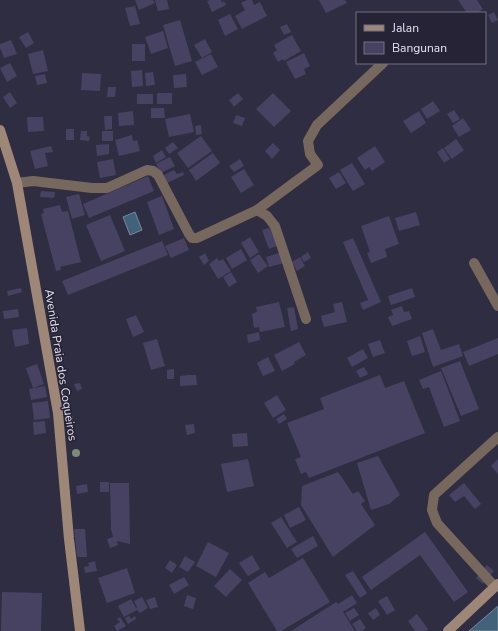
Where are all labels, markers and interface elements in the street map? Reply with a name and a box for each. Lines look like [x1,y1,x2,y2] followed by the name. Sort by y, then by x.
[356,12,486,64] legend
[391,20,419,36] text: Jalan
[392,40,447,56] text: Bangunan
[41,288,81,442] street label: Avenida Praia dos Coqueiros

